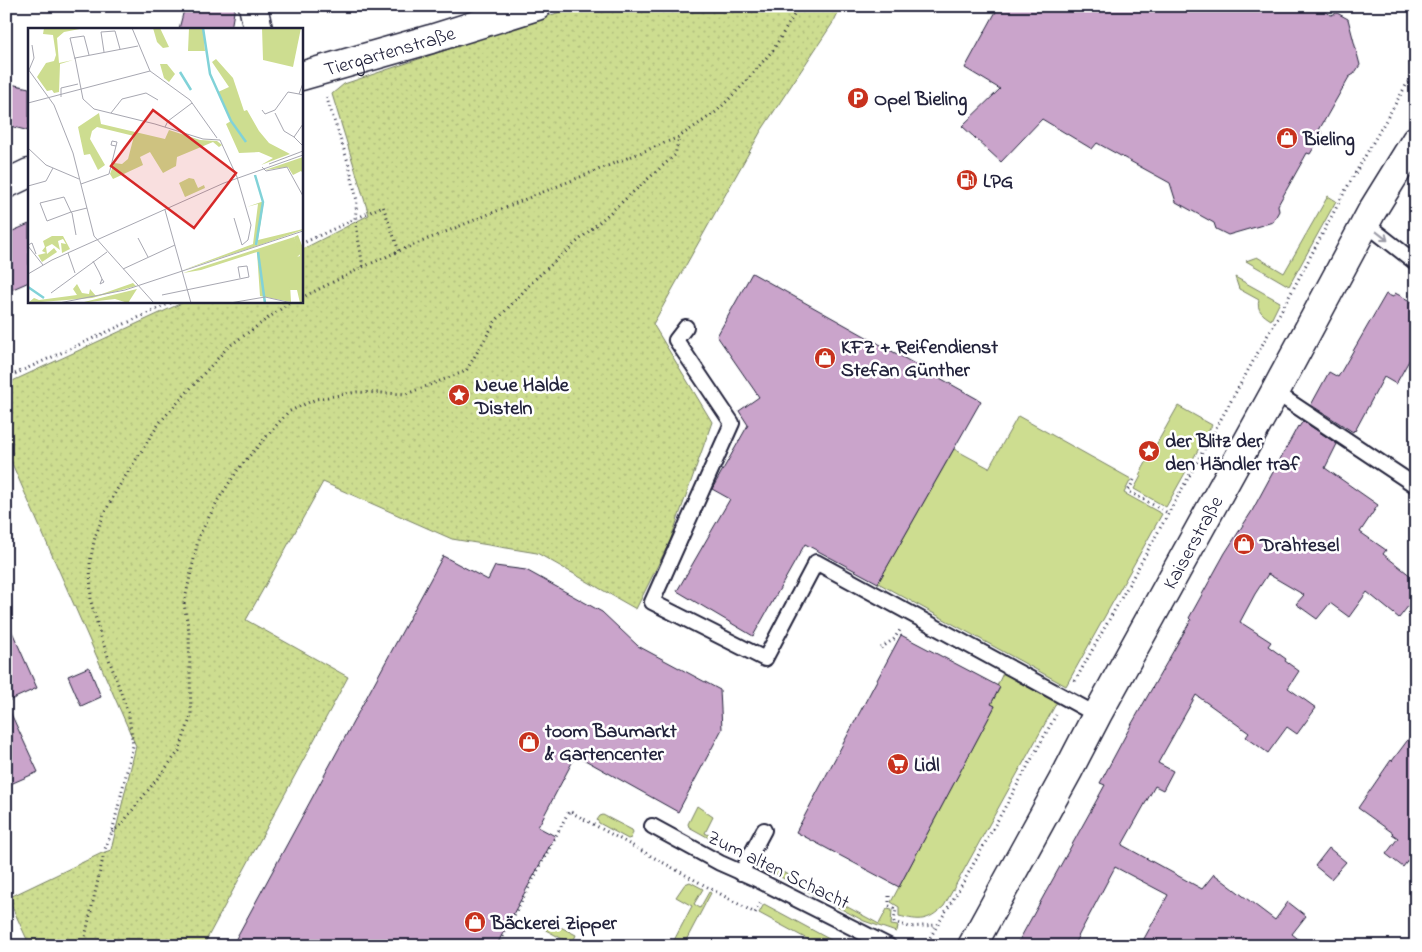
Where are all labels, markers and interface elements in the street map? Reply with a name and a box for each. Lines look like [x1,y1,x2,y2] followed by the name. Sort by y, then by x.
[321,20,459,86] street label: Tiergartenstraße
[28,28,302,302] inset map
[846,86,870,110] parking icon: Opel Bieling
[874,86,967,116] place label: Opel Bieling
[1275,126,1299,150] shop icon: Bieling
[1302,126,1355,156] place label: Bieling
[955,168,979,192] fuel station icon: LPG
[983,168,1014,197] place label: LPG
[1375,231,1388,242] one-way arrow
[841,334,998,386] place label: KFZ + Reifendienst Stefan Günther
[813,346,837,370] shop icon: KFZ + Reifendienst Stefan Günther
[474,372,570,424] place label: Neue Halde Disteln
[447,383,471,407] place icon: Neue Halde Disteln
[1165,428,1300,480] place label: der Blitz der den Händler traf
[1137,439,1161,463] place icon: der Blitz der den Händler traf
[1157,491,1232,595] street label: Kaiserstraße
[1232,532,1256,556] shop icon: Drahtesel
[1259,532,1339,561] place label: Drahtesel
[544,718,677,770] place label: toom Baumarkt & Gartencenter
[517,730,541,754] shop icon: toom Baumarkt & Gartencenter
[886,752,910,776] supermarket icon: Lidl
[914,752,940,781] place label: Lidl
[702,824,854,918] street label: Zum alten Schacht
[463,910,487,934] shop icon: Bäckerei Zipper
[490,910,618,939] place label: Bäckerei Zipper

